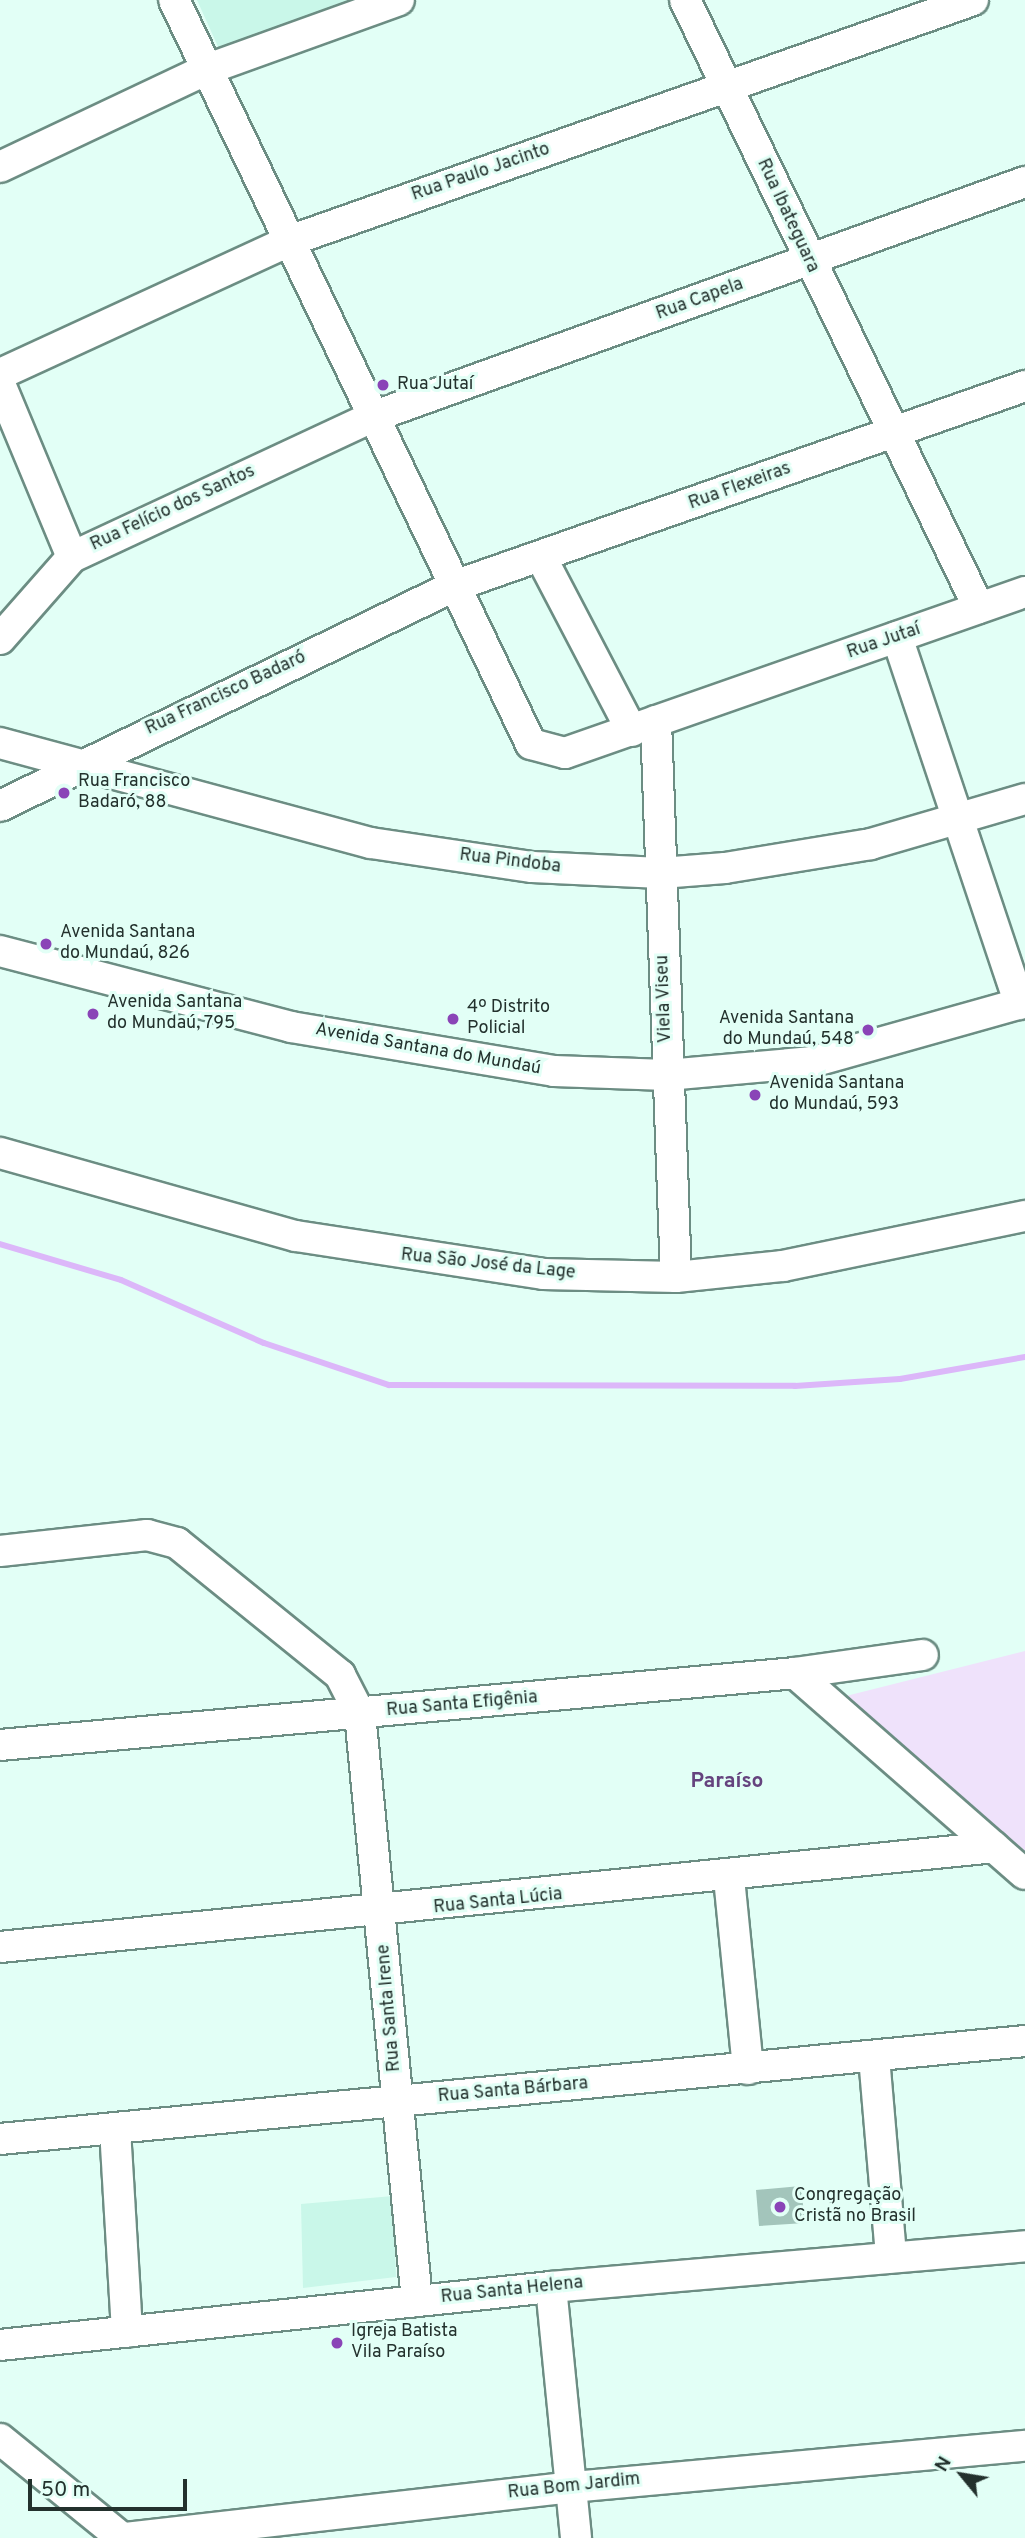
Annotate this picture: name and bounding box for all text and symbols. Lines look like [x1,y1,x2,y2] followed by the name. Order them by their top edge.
[409,139,553,207] street label: Rua Paulo Jacinto
[751,156,823,276] street label: Rua Ibateguara
[653,274,747,326] street label: Rua Capela
[397,374,473,396] place label: Rua Jutaí
[375,377,391,393] marker: Rua Jutaí
[686,459,794,515] street label: Rua Flexeiras
[87,461,259,557] street label: Rua Felício dos Santos
[844,619,924,665] street label: Rua Jutaí
[142,647,310,741] street label: Rua Francisco Badaró
[78,772,190,814] place label: Rua Francisco Badaró, 88
[56,785,72,801] marker: Rua Francisco Badaró, 88
[458,845,562,879] street label: Rua Pindoba
[60,923,195,965] place label: Avenida Santana do Mundaú, 826
[38,936,54,952] marker: Avenida Santana do Mundaú, 826
[653,954,677,1044] street label: Viela Viseu
[107,993,242,1036] place label: Avenida Santana do Mundaú, 795
[467,998,550,1040] place label: 4º Distrito Policial
[85,1006,101,1022] marker: Avenida Santana do Mundaú, 795
[719,1009,854,1052] place label: Avenida Santana do Mundaú, 548
[445,1011,461,1027] marker: 4º Distrito Policial
[314,1020,542,1080] street label: Avenida Santana do Mundaú
[860,1022,876,1038] marker: Avenida Santana do Mundaú, 548
[769,1074,904,1116] place label: Avenida Santana do Mundaú, 593
[747,1087,763,1103] marker: Avenida Santana do Mundaú, 593
[400,1245,576,1285] street label: Rua São José da Lage
[386,1688,538,1722] street label: Rua Santa Efigênia
[691,1769,763,1795] district label: Paraíso
[432,1884,564,1920] street label: Rua Santa Lúcia
[374,1943,406,2073] street label: Rua Santa Irene
[437,2074,589,2108] street label: Rua Santa Bárbara
[794,2186,916,2228] place label: Congregação Cristã no Brasil
[772,2199,788,2215] marker: Congregação Cristã no Brasil
[440,2273,584,2309] street label: Rua Santa Helena
[351,2322,457,2364] place label: Igreja Batista Vila Paraíso
[329,2335,345,2351] marker: Igreja Batista Vila Paraíso
[927,2440,997,2510] north arrow
[930,2453,958,2476] text: N
[32,2464,191,2508] scale bar
[507,2469,641,2505] street label: Rua Bom Jardim
[41,2477,90,2504] text: 50 m

